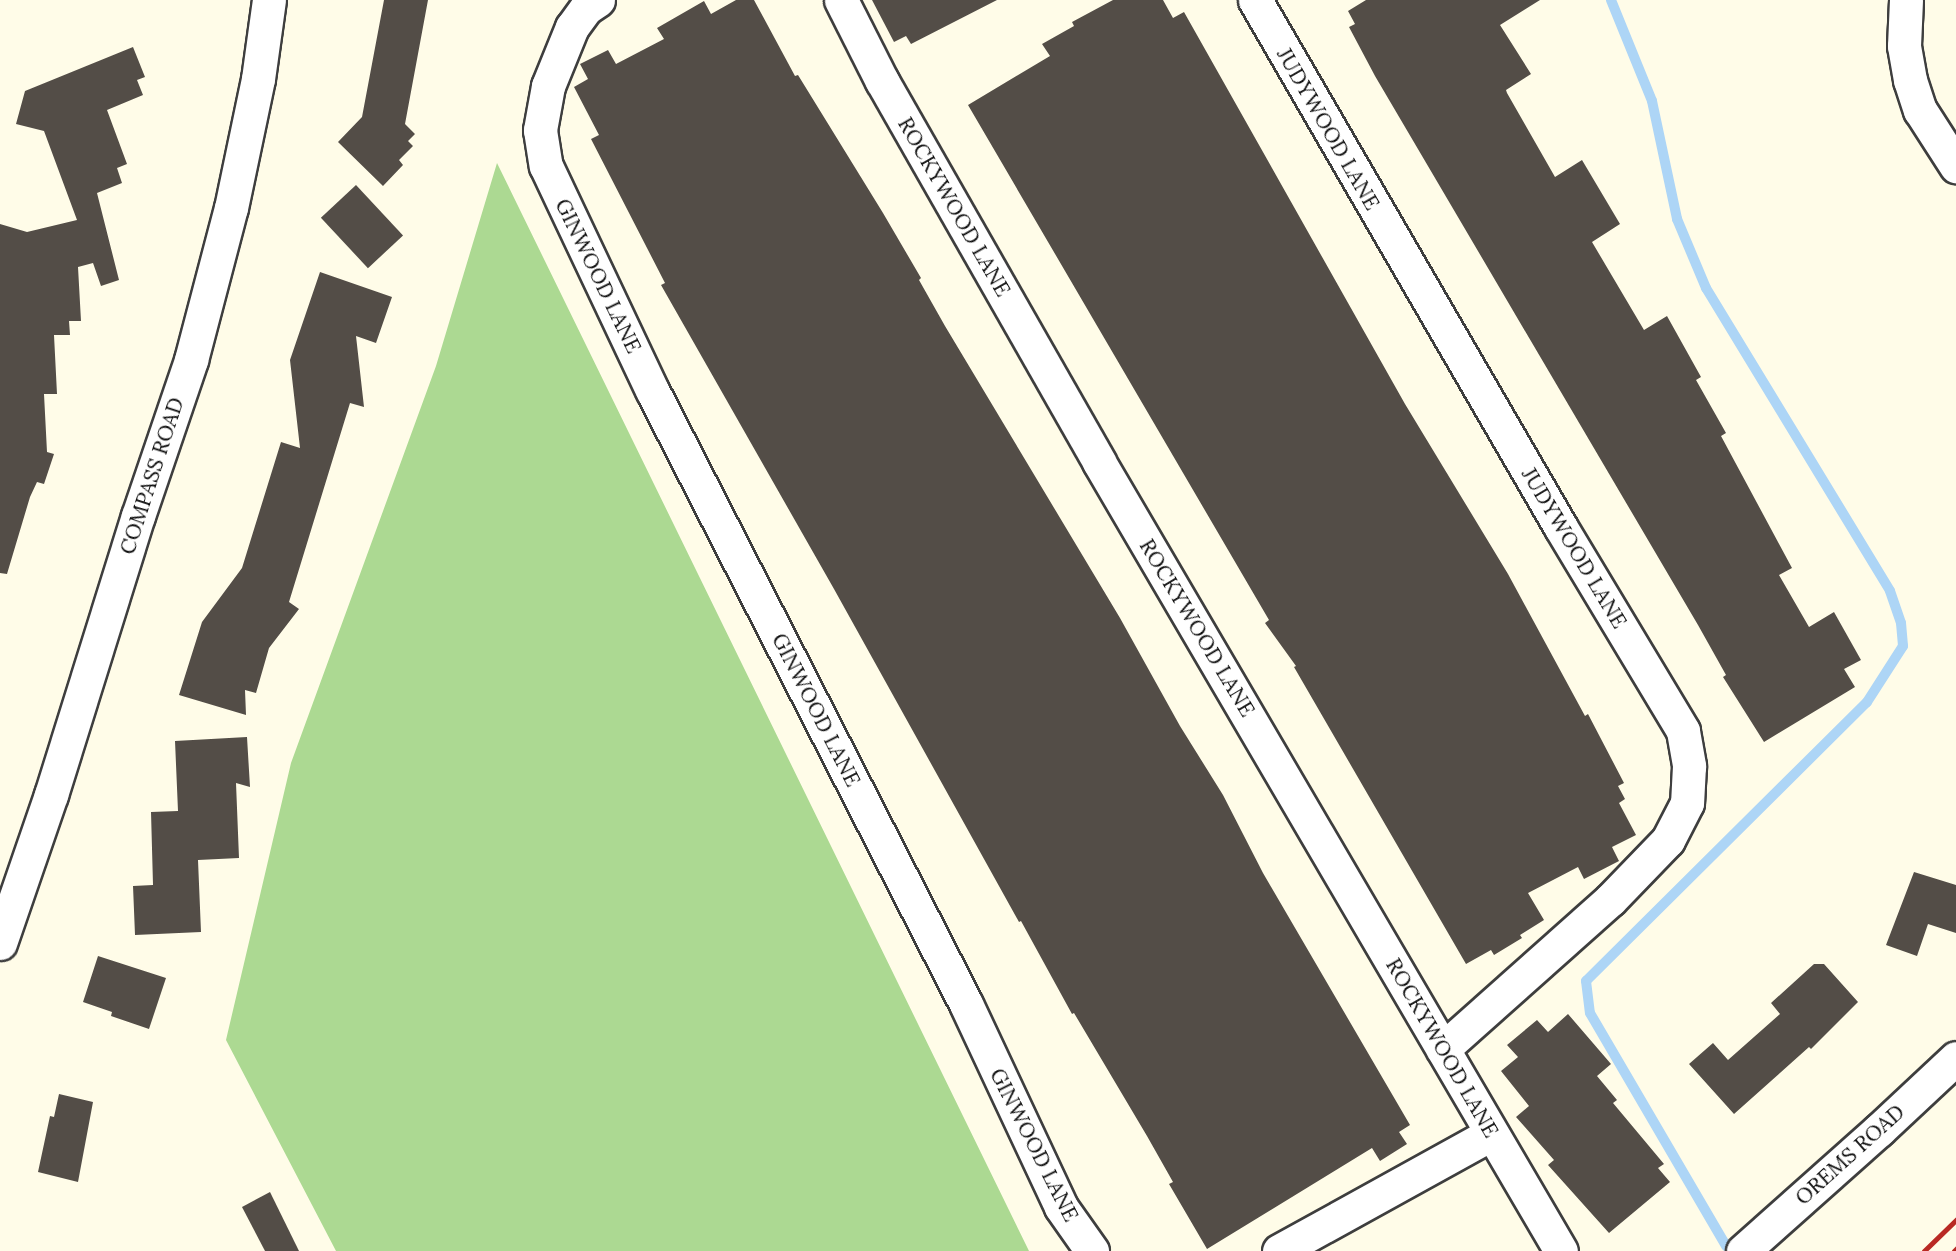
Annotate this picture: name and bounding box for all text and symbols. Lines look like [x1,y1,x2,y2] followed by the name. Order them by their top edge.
[1271,44,1385,214] street label: JUDYWOOD LANE
[892,113,1016,301] street label: ROCKYWOOD LANE
[550,195,646,357] street label: GINWOOD LANE
[115,394,189,558] street label: COMPASS ROAD
[1516,463,1632,633] street label: JUDYWOOD LANE
[1134,535,1260,721] street label: ROCKYWOOD LANE
[766,629,866,791] street label: GINWOOD LANE
[1380,954,1504,1142] street label: ROCKYWOOD LANE
[984,1064,1084,1226] street label: GINWOOD LANE
[1790,1100,1910,1210] street label: OREMS ROAD

